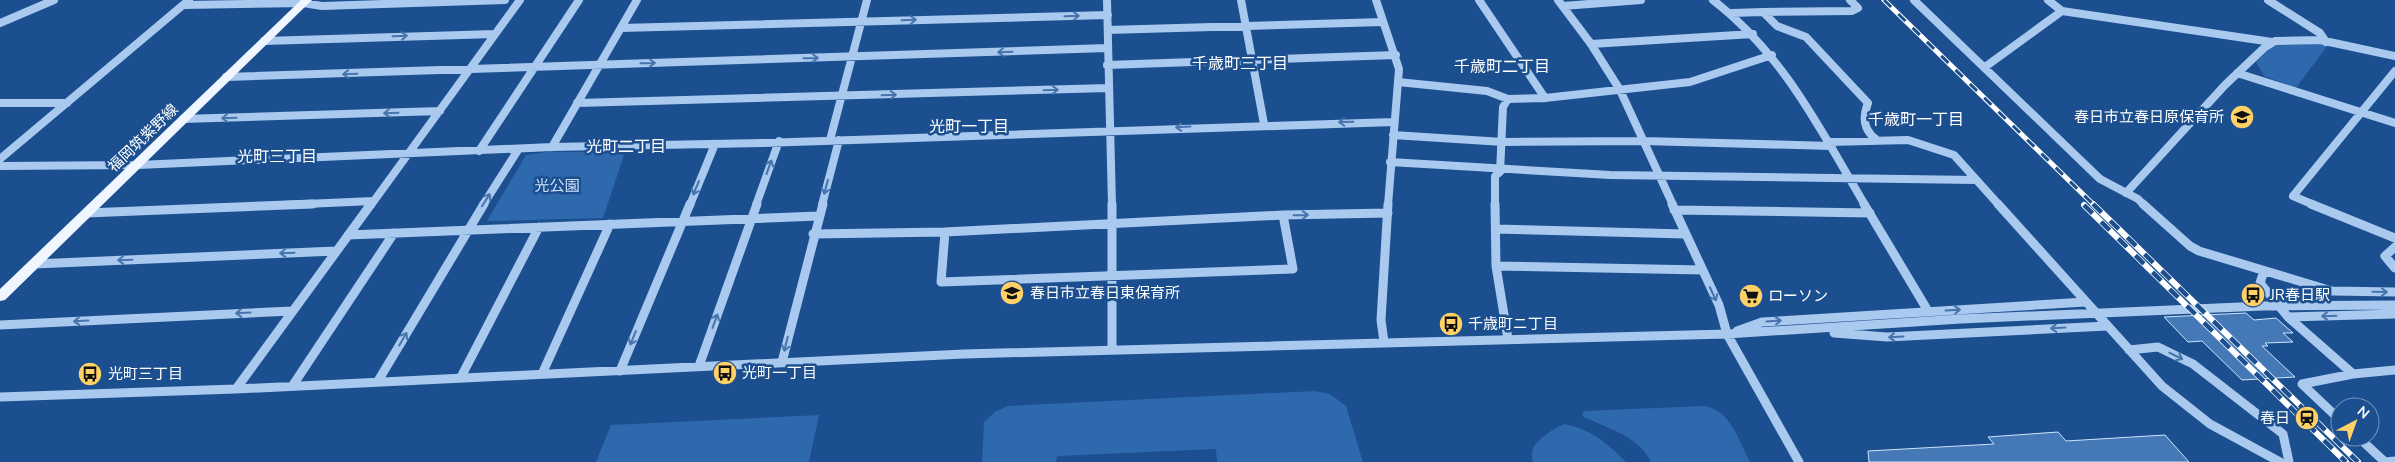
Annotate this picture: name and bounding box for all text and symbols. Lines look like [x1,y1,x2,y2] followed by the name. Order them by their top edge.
[1064,11,1080,21] one-way arrow
[901,16,917,25] one-way arrow
[392,32,408,41] one-way arrow
[998,47,1014,57] one-way arrow
[1192,53,1288,75] district label: 千歳町三丁目
[803,54,819,63] one-way arrow
[1454,56,1550,78] district label: 千歳町二丁目
[640,58,656,67] one-way arrow
[342,69,358,79] one-way arrow
[1043,85,1059,94] one-way arrow
[880,90,896,100] one-way arrow
[104,100,182,176] street label: 福岡筑紫野線
[2229,104,2255,130] school or university icon: 春日市立春日原保育所
[2074,107,2224,127] place label: 春日市立春日原保育所
[384,108,400,117] one-way arrow
[1868,109,1964,131] district label: 千歳町一丁目
[221,113,237,122] one-way arrow
[929,116,1009,138] district label: 光町一丁目
[1338,117,1354,127] one-way arrow
[1176,123,1192,132] one-way arrow
[586,136,666,158] district label: 光町二丁目
[237,146,317,168] district label: 光町三丁目
[765,160,775,176] one-way arrow
[534,176,580,196] park label: 光公園
[820,178,830,194] one-way arrow
[690,180,700,195] one-way arrow
[481,193,491,207] one-way arrow
[1293,210,1309,220] one-way arrow
[279,248,295,257] one-way arrow
[117,255,133,264] one-way arrow
[999,280,1025,306] school or university icon: 春日市立春日東保育所
[2240,282,2266,308] bus stop icon: JR春日駅
[1030,283,1180,303] place label: 春日市立春日東保育所
[1738,283,1764,309] supermarket icon: ローソン
[2269,285,2330,305] place label: JR春日駅
[1709,286,1719,301] one-way arrow
[1768,286,1828,306] place label: ローソン
[2371,287,2387,297] one-way arrow
[1945,305,1961,314] one-way arrow
[236,309,252,318] one-way arrow
[1438,311,1464,337] bus stop icon: 千歳町ニ丁目
[2321,311,2337,320] one-way arrow
[711,313,720,329] one-way arrow
[1468,314,1558,334] place label: 千歳町ニ丁目
[73,317,89,326] one-way arrow
[1766,317,1782,326] one-way arrow
[2050,324,2066,333] one-way arrow
[628,331,637,346] one-way arrow
[1888,332,1904,341] one-way arrow
[398,333,408,347] one-way arrow
[781,336,790,352] one-way arrow
[2168,351,2183,361] one-way arrow
[712,360,738,386] bus stop icon: 光町一丁目
[77,361,103,387] bus stop icon: 光町三丁目
[742,363,817,383] place label: 光町一丁目
[108,364,183,384] place label: 光町三丁目
[2330,397,2380,447] north arrow
[2353,402,2373,423] text: N
[2294,405,2320,431] station icon: 春日
[2260,408,2290,428] place label: 春日

